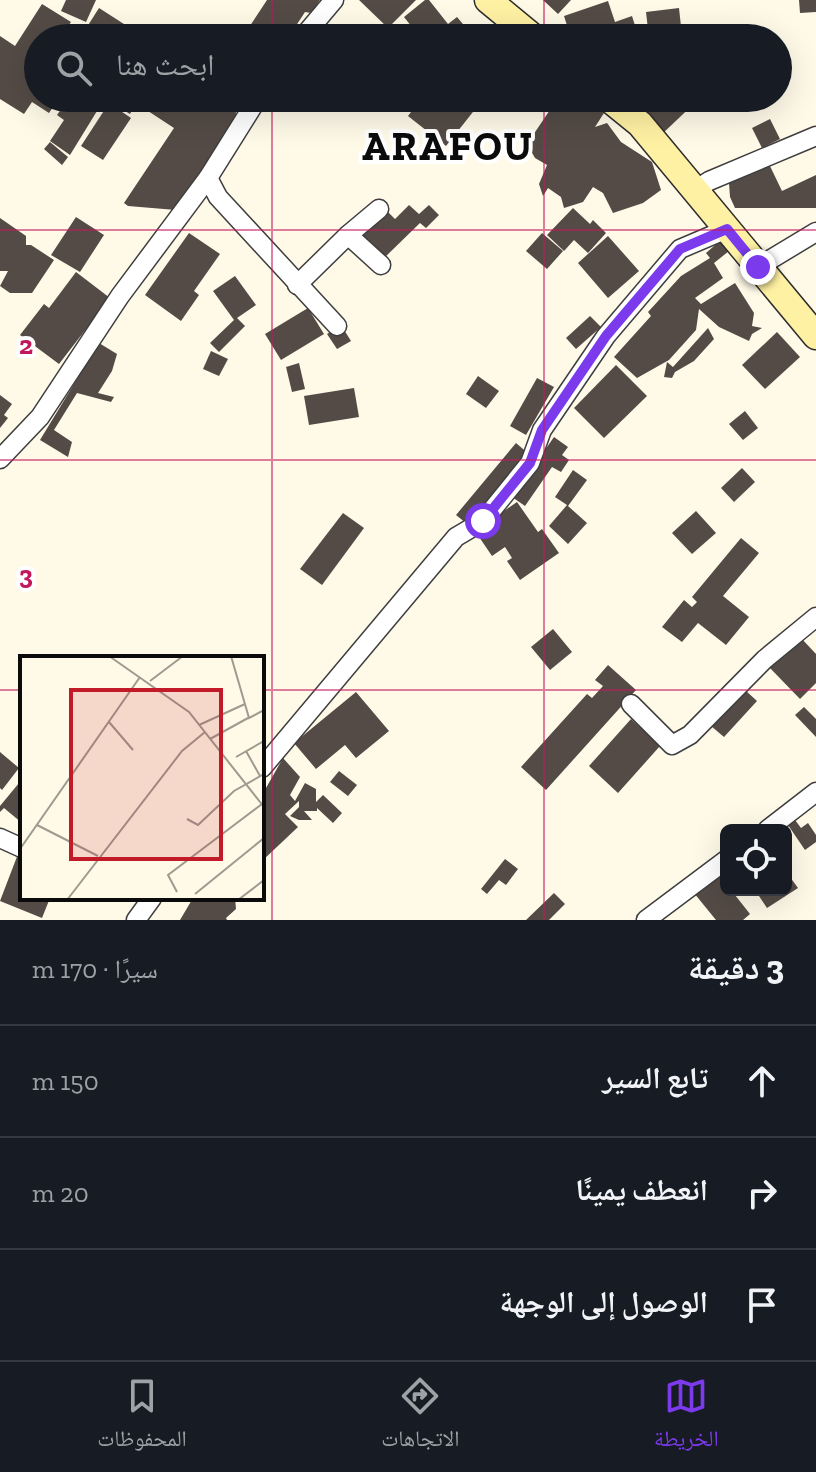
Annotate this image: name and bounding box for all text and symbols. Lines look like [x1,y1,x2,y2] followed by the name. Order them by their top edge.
[24,24,792,112] search box
[52,46,96,90] icon: search
[116,47,214,83] text: ابحث هنا
[362,122,534,170] district label: ARAFOU
[740,249,776,285] route end
[19,329,33,361] text: 2
[465,503,501,539] route start
[19,559,33,591] text: 3
[20,656,264,900] inset map
[720,824,792,896] map controls
[720,824,792,896] button: locate
[688,947,784,988] text: 3 دقيقة
[32,953,158,985] text: سيرًا · 170 m
[740,1059,784,1103] icon: ahead
[602,1060,708,1096] text: تابع السير
[32,1065,99,1097] text: 150 m
[740,1171,784,1215] icon: right
[575,1172,708,1208] text: انعطف يمينًا
[32,1177,89,1209] text: 20 m
[740,1283,784,1327] icon: arrive
[500,1284,708,1320] text: الوصول إلى الوجهة
[97,1374,187,1460] tab: المحفوظات
[381,1374,459,1460] tab: الاتجاهات
[654,1374,719,1460] tab: الخريطة

